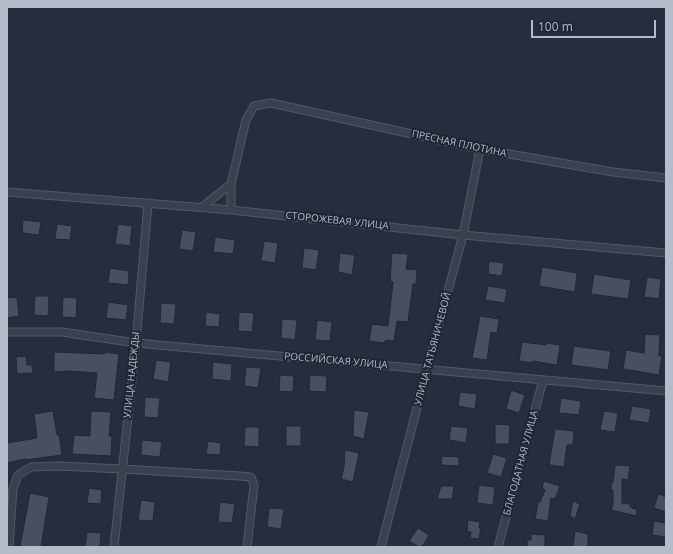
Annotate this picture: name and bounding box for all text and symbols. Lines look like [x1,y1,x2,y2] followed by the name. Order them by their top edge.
[533,12,658,38] scale bar
[538,18,573,35] text: 100 m
[410,128,508,160] street label: ПРЕСНАЯ ПЛОТИНА
[285,210,389,232] street label: СТОРОЖЕВАЯ УЛИЦА
[412,291,454,407] street label: УЛИЦА ТАТЬЯНИЧЕВОЙ
[121,331,143,419] street label: УЛИЦА НАДЕЖДЫ
[284,351,388,371] street label: РОССИЙСКАЯ УЛИЦА
[501,409,541,517] street label: БЛАГОДАТНАЯ УЛИЦА

